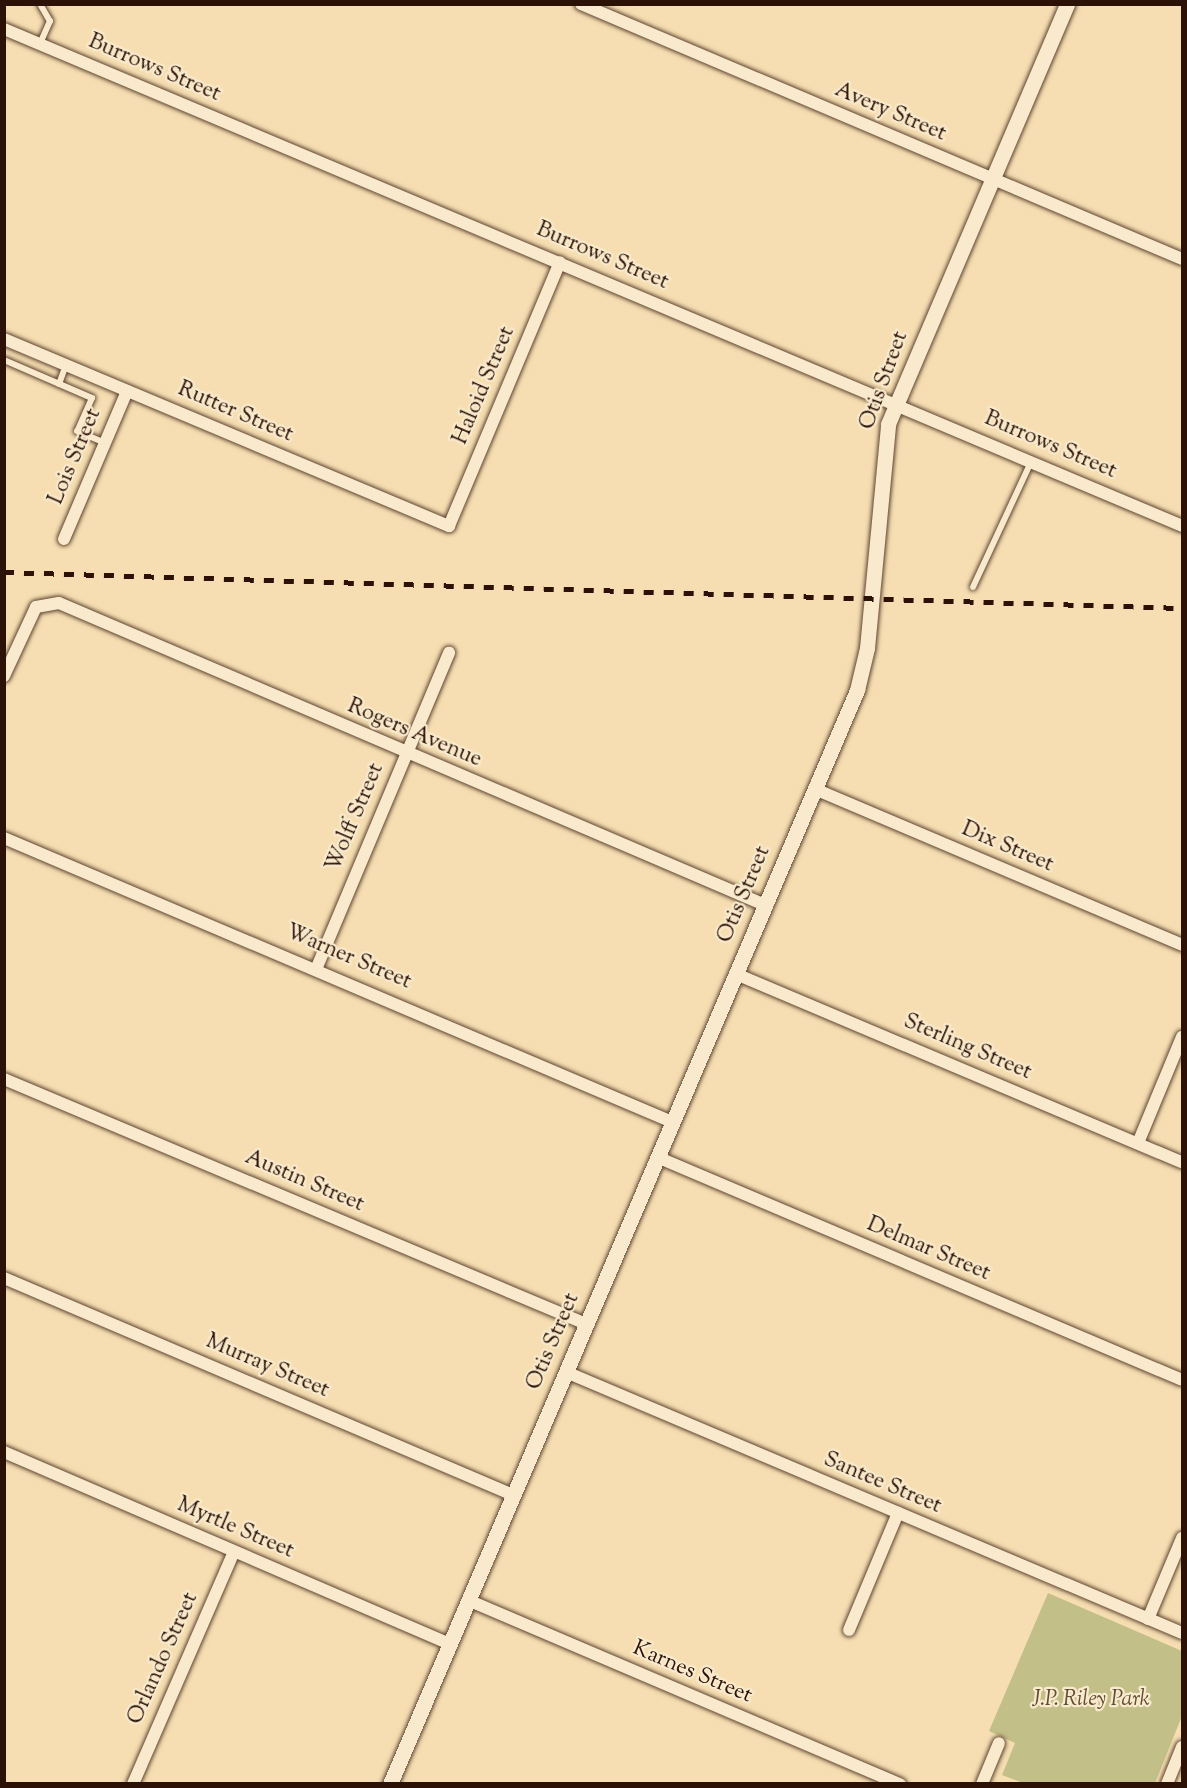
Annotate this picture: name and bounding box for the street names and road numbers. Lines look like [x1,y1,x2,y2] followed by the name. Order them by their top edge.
[84,29,224,109] street label: Burrows Street
[830,78,950,148] street label: Avery Street
[532,217,672,297] street label: Burrows Street
[448,323,522,449] street label: Haloid Street
[855,328,915,434] street label: Otis Street
[173,377,297,449] street label: Rutter Street
[44,405,108,509] street label: Lois Street
[980,406,1120,486] street label: Burrows Street
[343,694,485,774] street label: Rogers Avenue
[321,760,391,876] street label: Wolff Street
[957,817,1057,879] street label: Dix Street
[713,843,777,947] street label: Otis Street
[281,920,415,996] street label: Warner Street
[899,1009,1035,1087] street label: Sterling Street
[241,1145,367,1219] street label: Austin Street
[862,1212,994,1288] street label: Delmar Street
[522,1290,586,1394] street label: Otis Street
[201,1329,333,1405] street label: Murray Street
[819,1447,945,1521] street label: Santee Street
[173,1493,297,1565] street label: Myrtle Street
[123,1589,205,1729] street label: Orlando Street
[628,1636,756,1710] street label: Karnes Street

